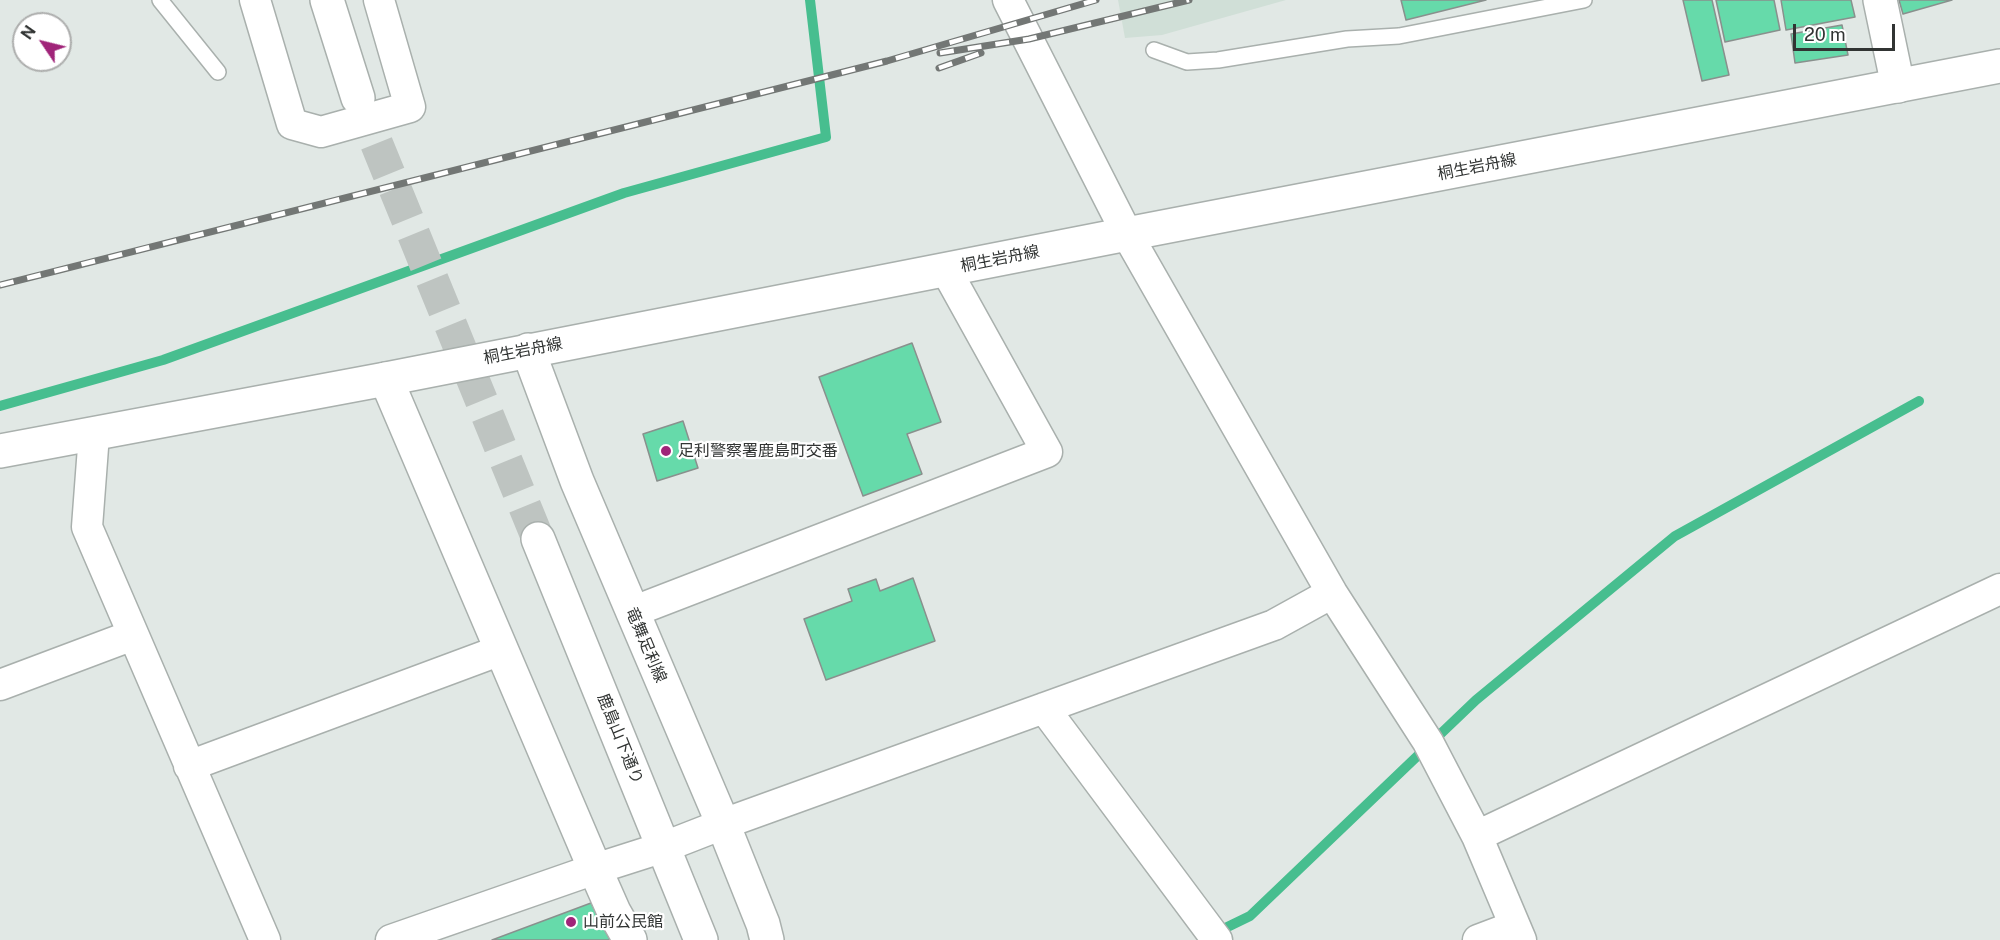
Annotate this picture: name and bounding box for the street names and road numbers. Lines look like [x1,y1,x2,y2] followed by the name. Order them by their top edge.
[1436,150,1518,184] street label: 桐生岩舟線
[959,242,1041,276] street label: 桐生岩舟線
[482,334,564,368] street label: 桐生岩舟線
[622,604,670,686] street label: 竜舞足利線
[593,691,647,787] street label: 鹿島山下通り

